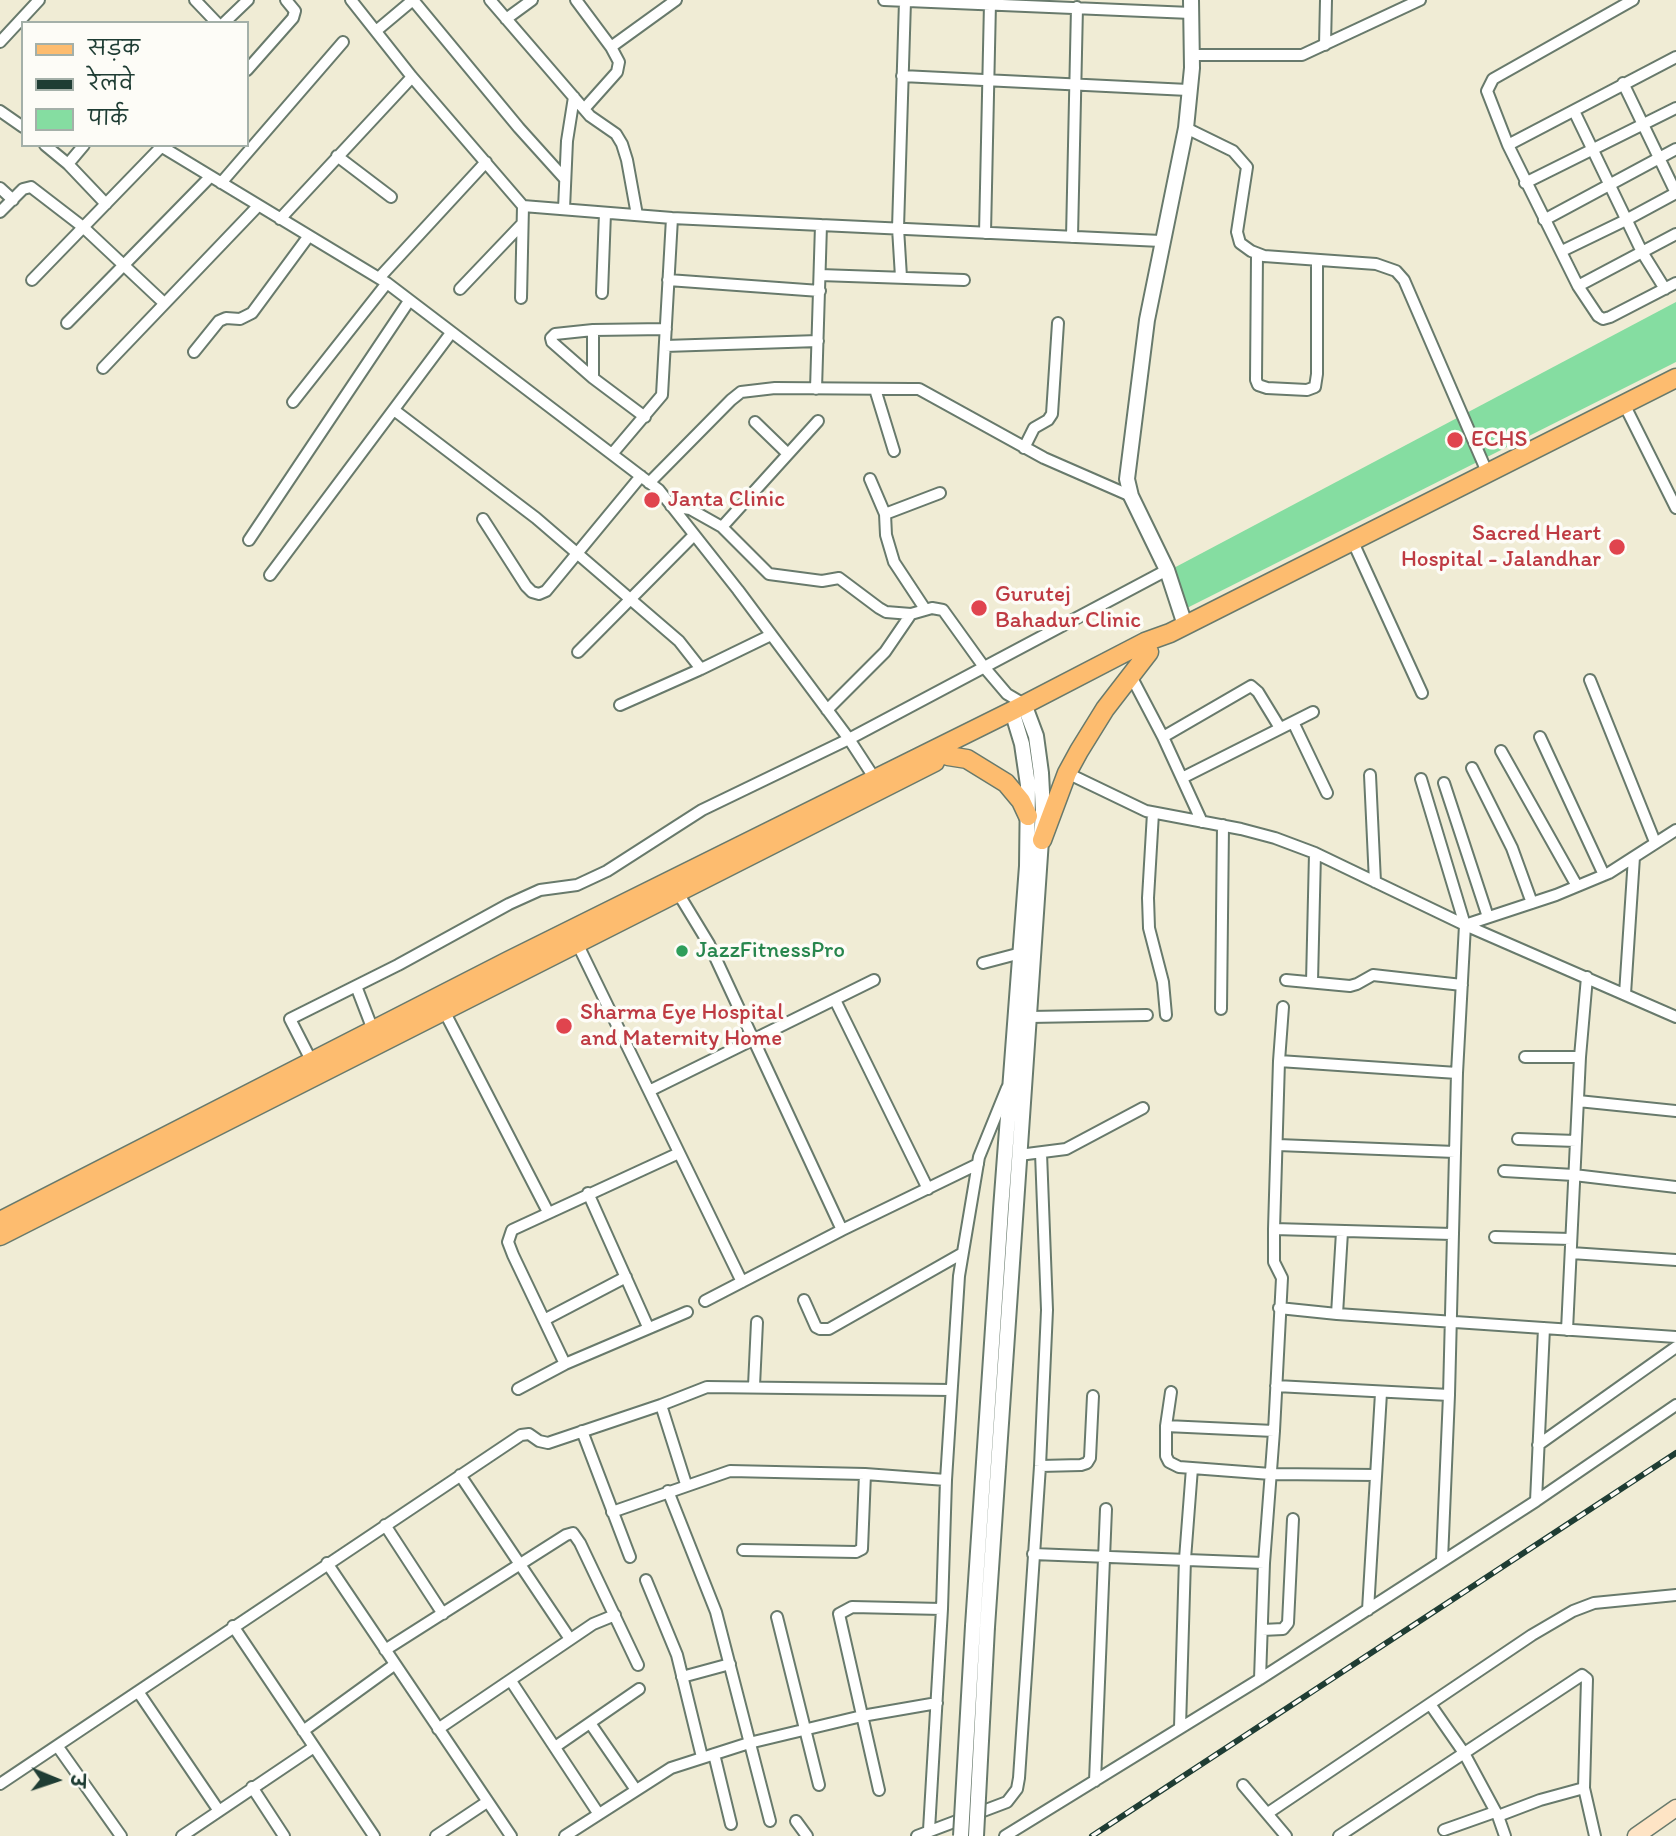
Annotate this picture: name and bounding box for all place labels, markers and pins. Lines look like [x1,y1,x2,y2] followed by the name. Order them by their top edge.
[1471,426,1527,454] place label: ECHS
[1445,430,1465,450] marker: ECHS
[668,486,785,514] place label: Janta Clinic
[642,490,662,510] marker: Janta Clinic
[1401,520,1601,574] place label: Sacred Heart Hospital - Jalandhar
[1607,537,1627,557] marker: Sacred Heart Hospital - Jalandhar
[995,581,1141,635] place label: Gurutej Bahadur Clinic
[969,598,989,618] marker: Gurutej Bahadur Clinic
[696,937,845,965] place label: JazzFitnessPro
[674,943,690,959] marker: JazzFitnessPro
[580,999,784,1053] place label: Sharma Eye Hospital and Maternity Home
[554,1016,574,1036] marker: Sharma Eye Hospital and Maternity Home

